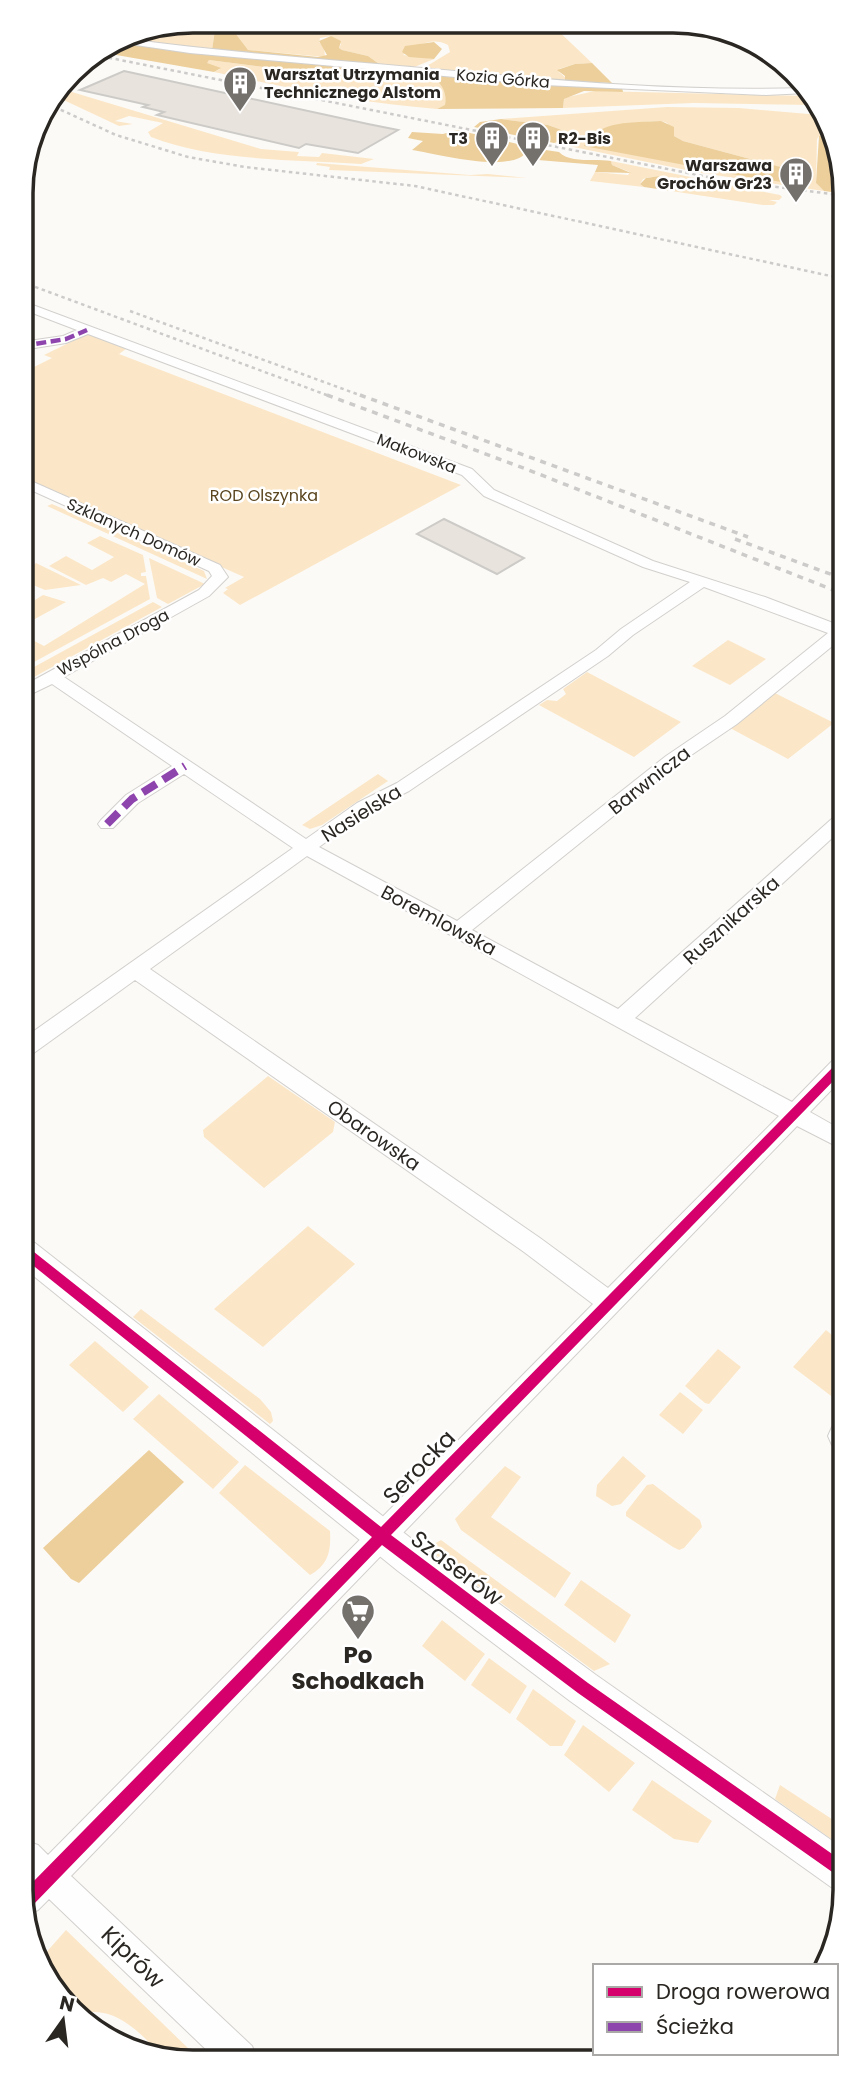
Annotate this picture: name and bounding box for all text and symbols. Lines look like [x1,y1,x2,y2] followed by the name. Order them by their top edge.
[264,63,441,104] place label: Warsztat Utrzymania Technicznego Alstom
[455,63,551,94] street label: Kozia Górka
[221,64,259,113] building icon: Warsztat Utrzymania Technicznego Alstom
[473,119,511,168] building icon: T3
[514,119,552,168] building icon: R2-Bis
[449,127,468,150] place label: T3
[558,127,611,150] place label: R2-Bis
[657,154,772,195] place label: Warszawa Grochów Gr23
[777,155,815,204] building icon: Warszawa Grochów Gr23
[374,428,460,479] street label: Makowska
[210,484,318,507] park label: ROD Olszynka
[63,493,204,572] street label: Szklanych Domów
[53,603,173,682] street label: Wspólna Droga
[603,740,696,821] street label: Barwnicza
[316,778,406,849] street label: Nasielska
[677,870,785,971] street label: Rusznikarska
[376,879,501,962] street label: Boremlowska
[322,1093,426,1177] street label: Obarowska
[375,1423,463,1511] street label: Serocka
[404,1523,510,1613] street label: Szaserów
[339,1592,377,1641] supermarket icon: Po Schodkach
[291,1639,425,1697] place label: Po Schodkach
[94,1919,172,1995] street label: Kiprów
[593,1964,838,2055] legend
[656,1977,830,2006] text: Droga rowerowa
[28,1985,98,2055] north arrow
[57,1989,77,2019] text: N
[656,2012,734,2041] text: Ścieżka

